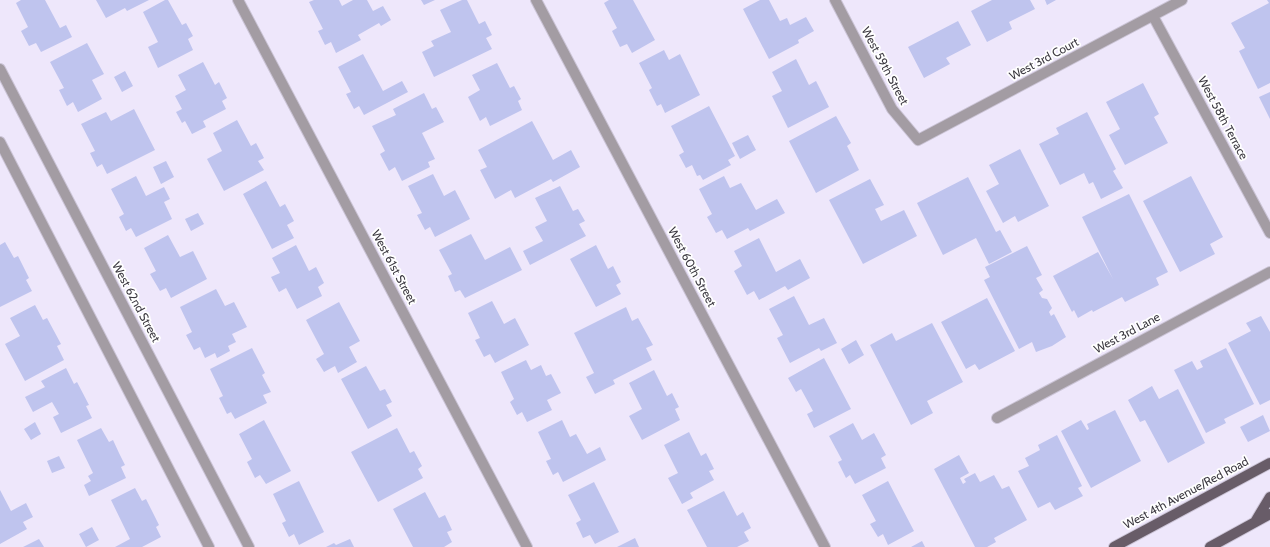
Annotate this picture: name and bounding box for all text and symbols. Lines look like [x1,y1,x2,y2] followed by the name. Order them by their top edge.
[859,24,912,107] street label: West 59th Street
[1007,34,1081,83] street label: West 3rd Court
[1195,74,1252,162] street label: West 58th Terrace
[665,224,720,309] street label: West 60th Street
[369,227,420,306] street label: West 61st Street
[109,259,164,344] street label: West 62nd Street
[1091,309,1162,356] street label: West 3rd Lane
[1121,453,1251,532] street label: West 4th Avenue/Red Road

